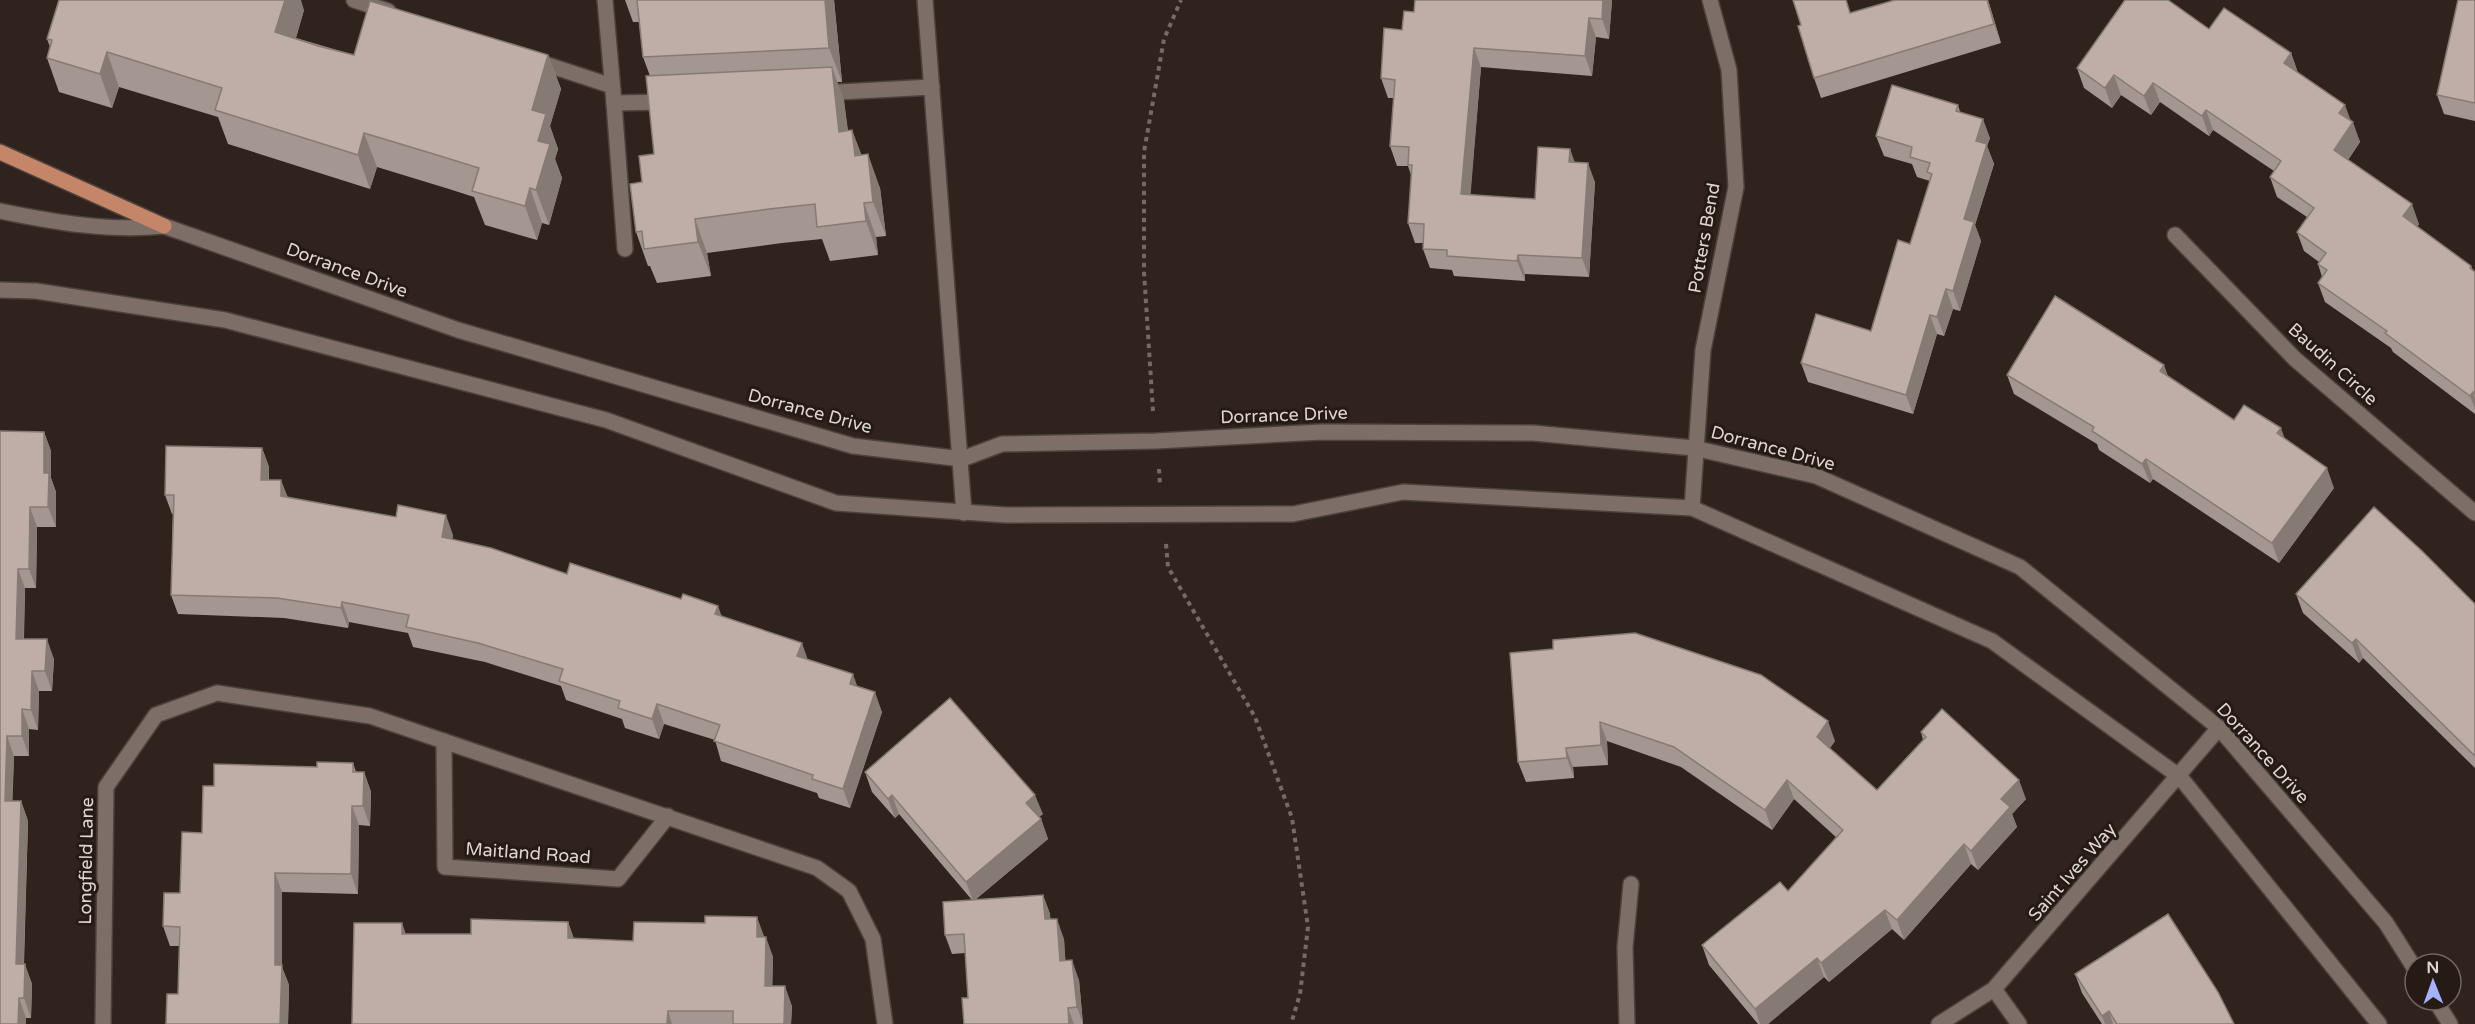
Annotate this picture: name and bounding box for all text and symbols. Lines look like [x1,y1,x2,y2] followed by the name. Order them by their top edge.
[1683,181,1725,295] street label: Potters Bend
[283,238,411,302] street label: Dorrance Drive
[2284,318,2382,410] street label: Baudin Circle
[745,384,875,438] street label: Dorrance Drive
[1220,402,1348,428] street label: Dorrance Drive
[1708,421,1838,475] street label: Dorrance Drive
[2212,698,2314,808] street label: Dorrance Drive
[74,797,98,925] street label: Longfield Lane
[2023,818,2121,926] street label: Saint Ives Way
[465,838,591,868] street label: Maitland Road
[2403,952,2463,1012] north arrow
[2426,958,2439,978] text: N

